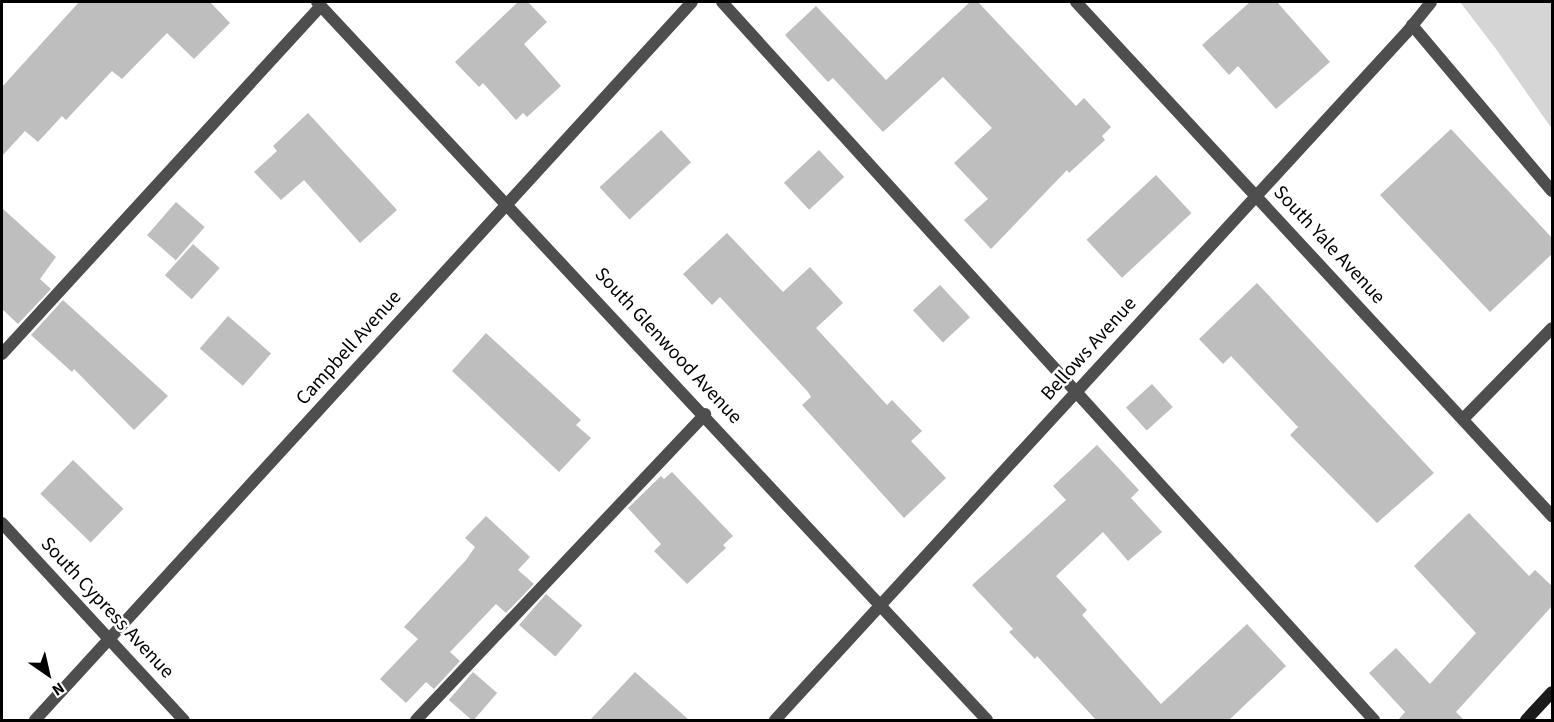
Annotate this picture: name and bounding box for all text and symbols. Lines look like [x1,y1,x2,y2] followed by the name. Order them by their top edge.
[1268,181,1390,309] street label: South Yale Avenue
[589,263,747,429] street label: South Glenwood Avenue
[291,286,407,410] street label: Campbell Avenue
[1036,292,1142,406] street label: Bellows Avenue
[35,532,179,684] street label: South Cypress Avenue
[18,644,78,704] north arrow
[48,677,69,701] text: N

